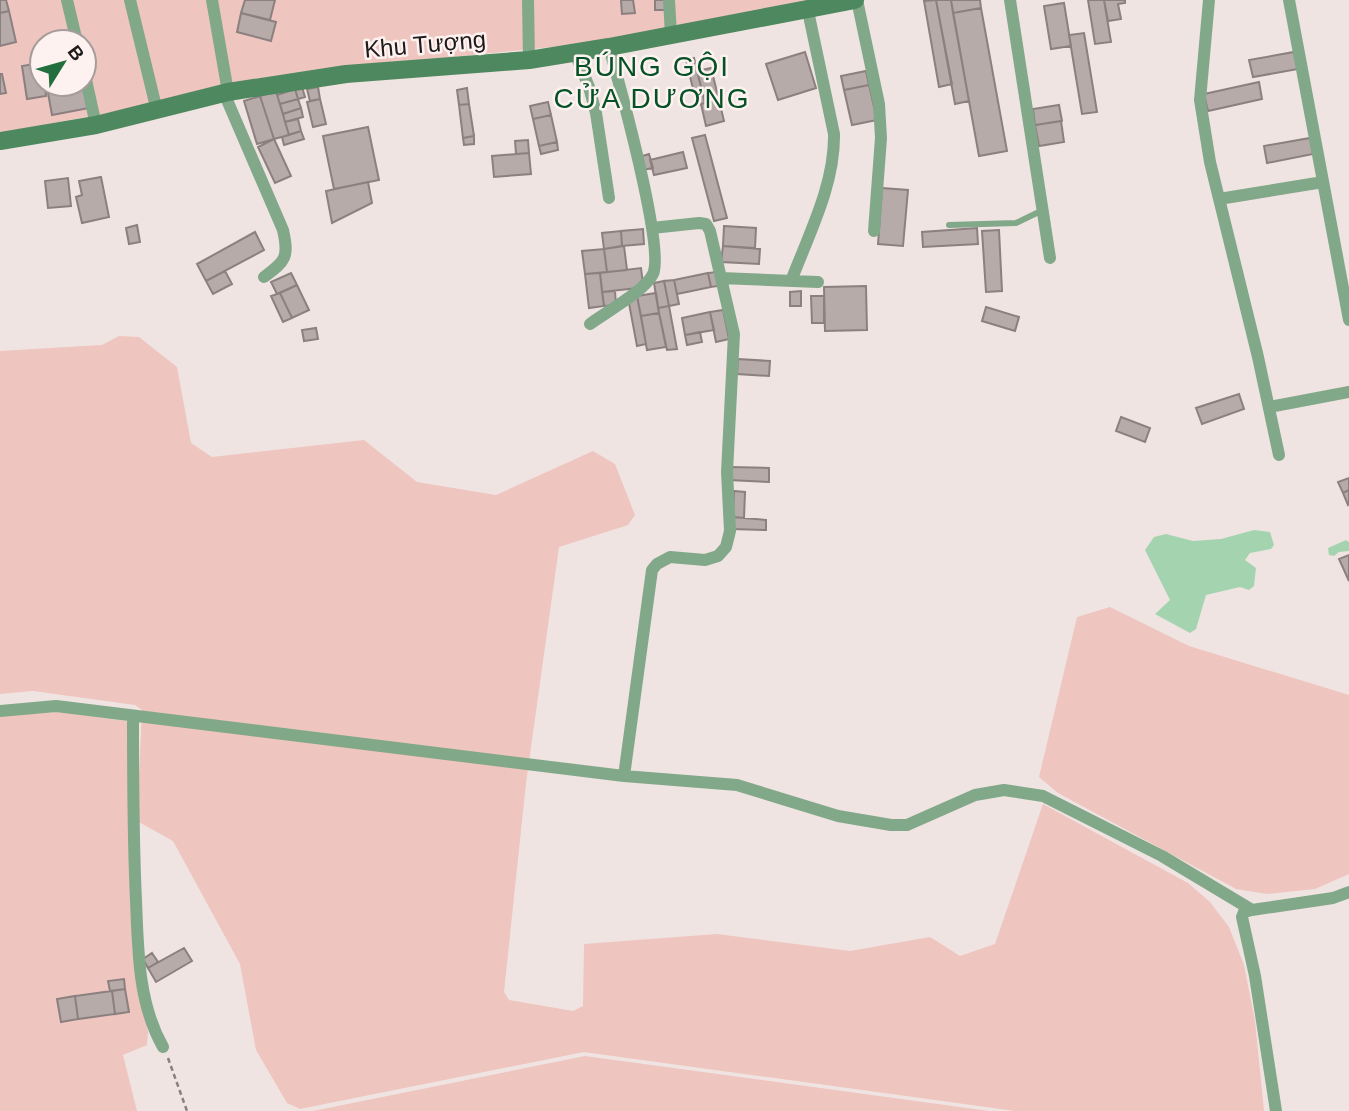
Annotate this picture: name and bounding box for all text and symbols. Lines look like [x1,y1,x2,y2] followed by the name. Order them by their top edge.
[363,25,487,63] street label: Khu Tượng
[28,28,98,98] north arrow
[64,41,89,65] text: B
[553,51,751,114] district label: BÚNG GỘI CỬA DƯƠNG

